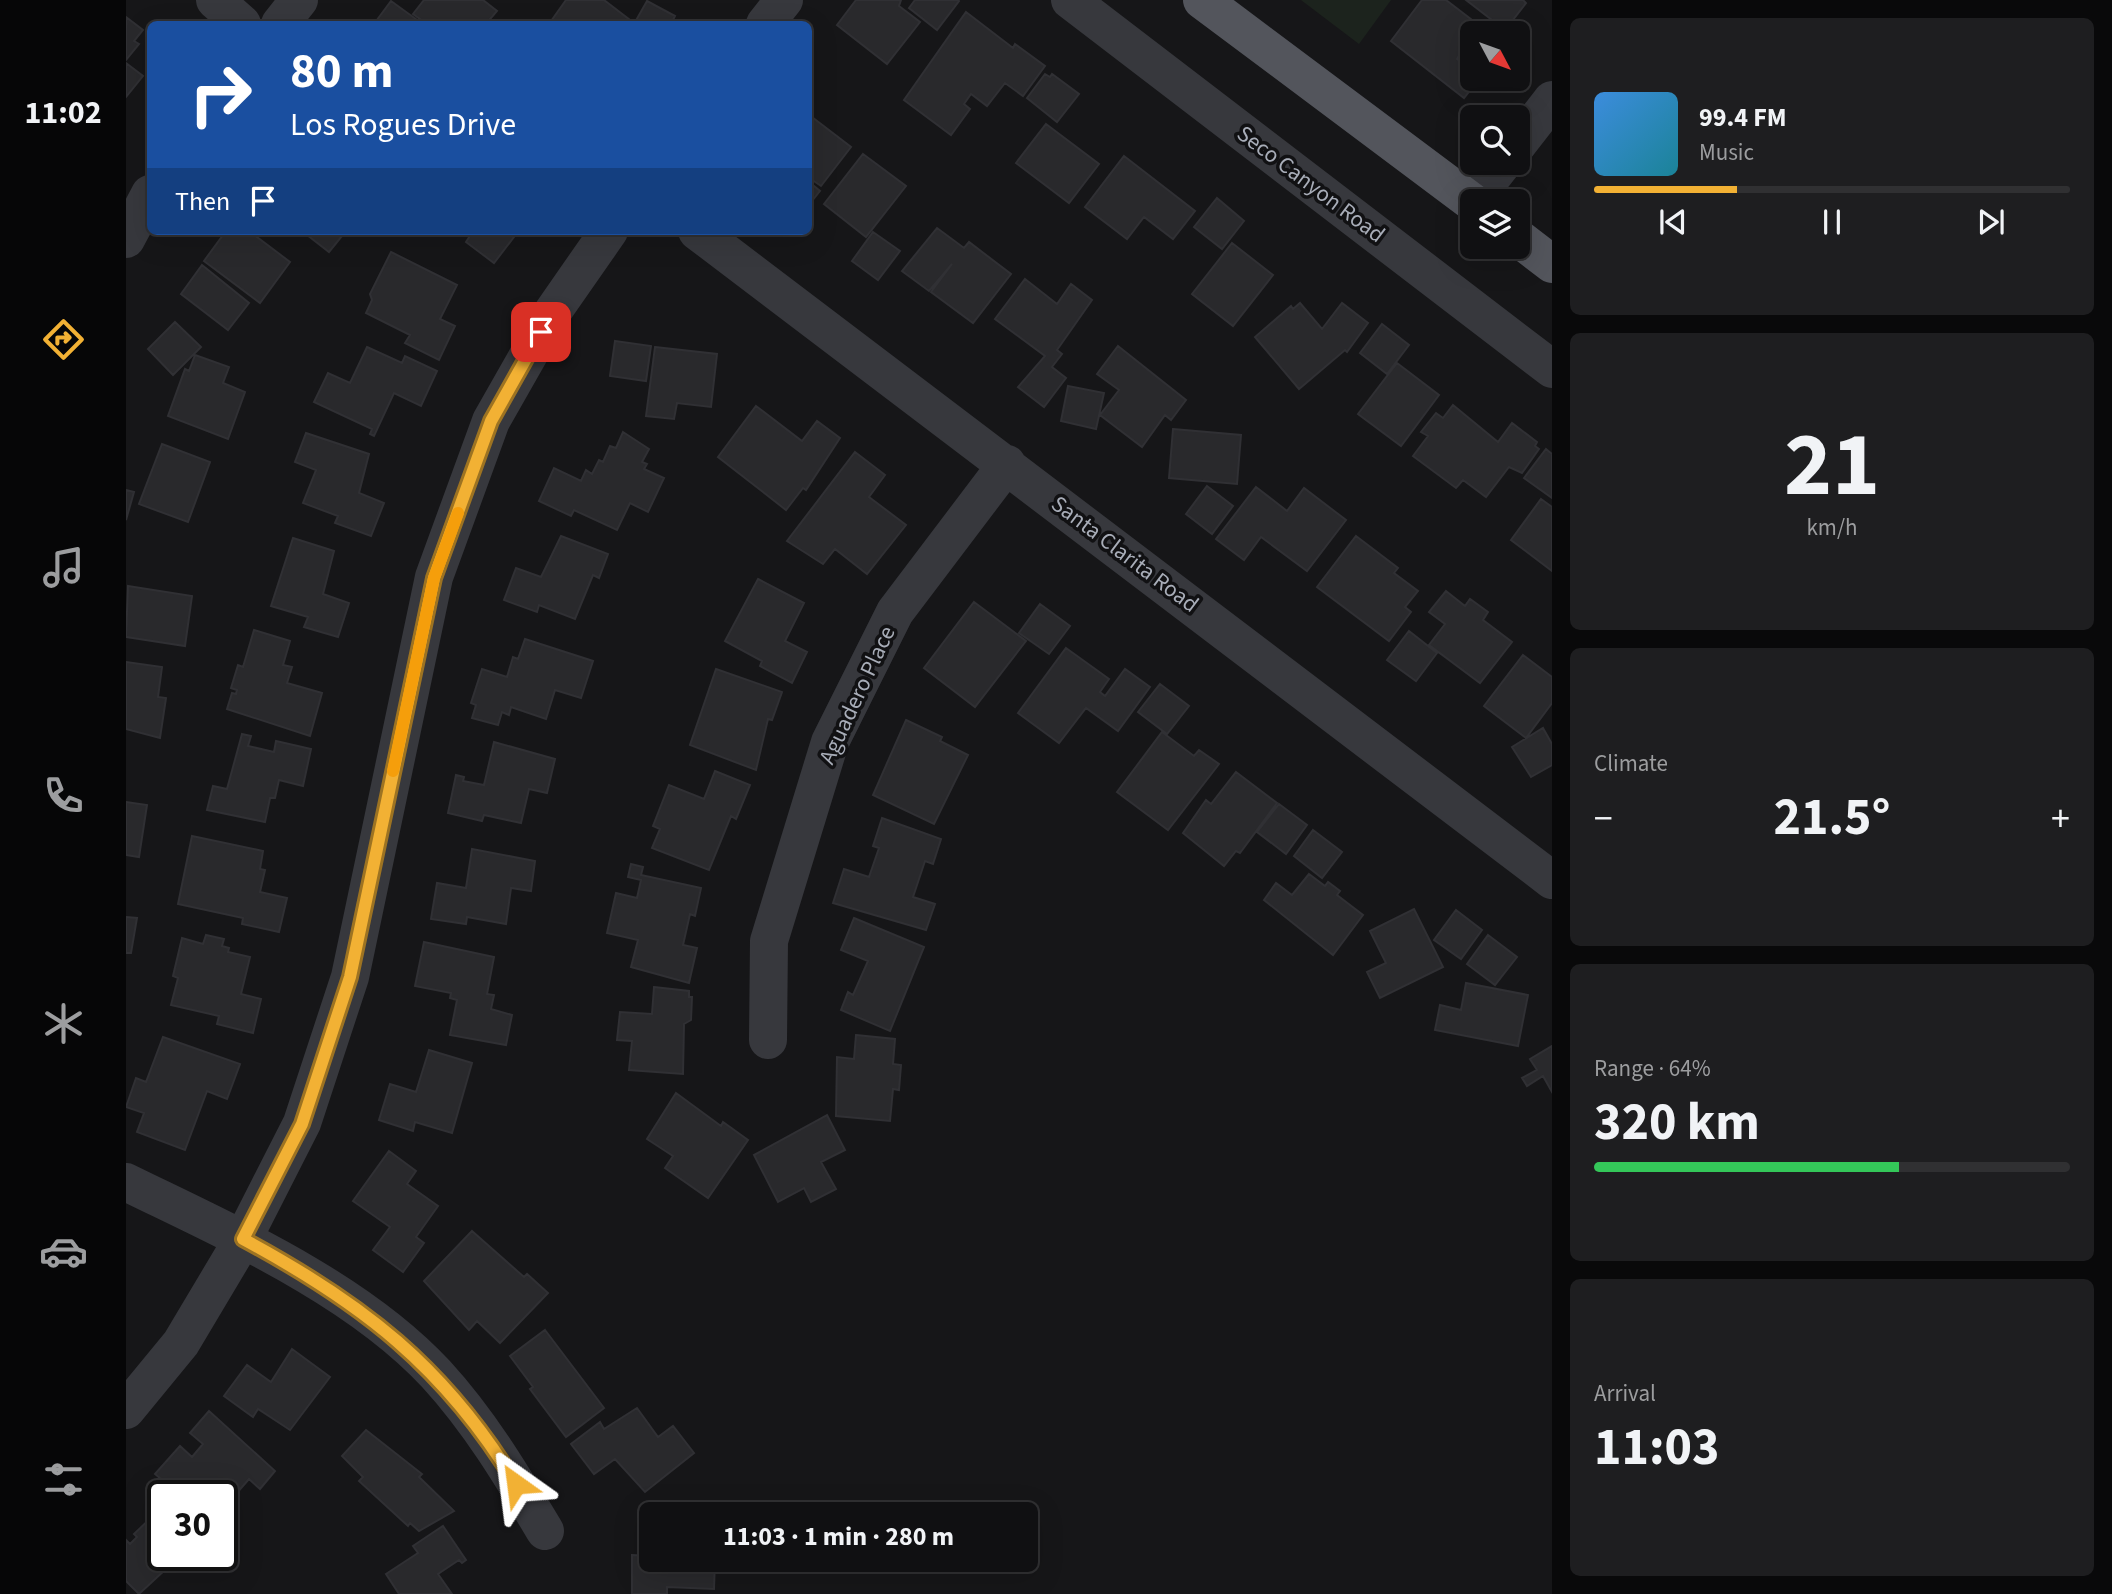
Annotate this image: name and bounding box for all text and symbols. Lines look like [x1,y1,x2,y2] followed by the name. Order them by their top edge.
[1460,21,1530,91] north arrow
[1460,21,1530,259] map controls
[290,37,394,107] text: 80 m
[175,49,266,140] icon: right
[24,90,102,136] text: 11:02
[1699,99,1787,136] text: 99.4 FM
[290,102,516,148] text: Los Rogues Drive
[1460,105,1530,175] button: search
[1230,117,1392,251] street label: Seco Canyon Road
[1699,136,1754,169] text: Music
[244,182,282,220] icon: arrive
[175,183,230,220] text: Then
[1460,189,1530,259] button: layers
[1654,203,1692,241] icon: previous
[1813,203,1851,241] icon: pause
[1972,203,2010,241] icon: next
[511,302,571,362] pin
[522,313,560,351] icon: arrive
[39,315,88,364] icon: directions
[1784,401,1880,530] text: 21
[1044,488,1206,620] street label: Santa Clarita Road
[1806,511,1858,544] text: km/h
[39,543,88,592] icon: music
[811,620,903,770] street label: Aguadero Place
[1594,747,1668,780] text: Climate
[39,771,88,820] icon: phone
[1774,781,1890,855] text: 21.5°
[1594,792,1613,846] text: −
[2051,792,2070,846] text: +
[39,999,88,1048] icon: climate
[1594,1052,1711,1085] text: Range · 64%
[1594,1086,1760,1160] text: 320 km
[39,1227,88,1276] icon: car
[1594,1377,1656,1410] text: Arrival
[1594,1411,1719,1485] text: 11:03
[479,1447,553,1521] position arrow
[39,1455,88,1504] icon: filters
[147,1480,238,1571] speed limit sign: 30
[723,1518,954,1555] text: 11:03 · 1 min · 280 m

